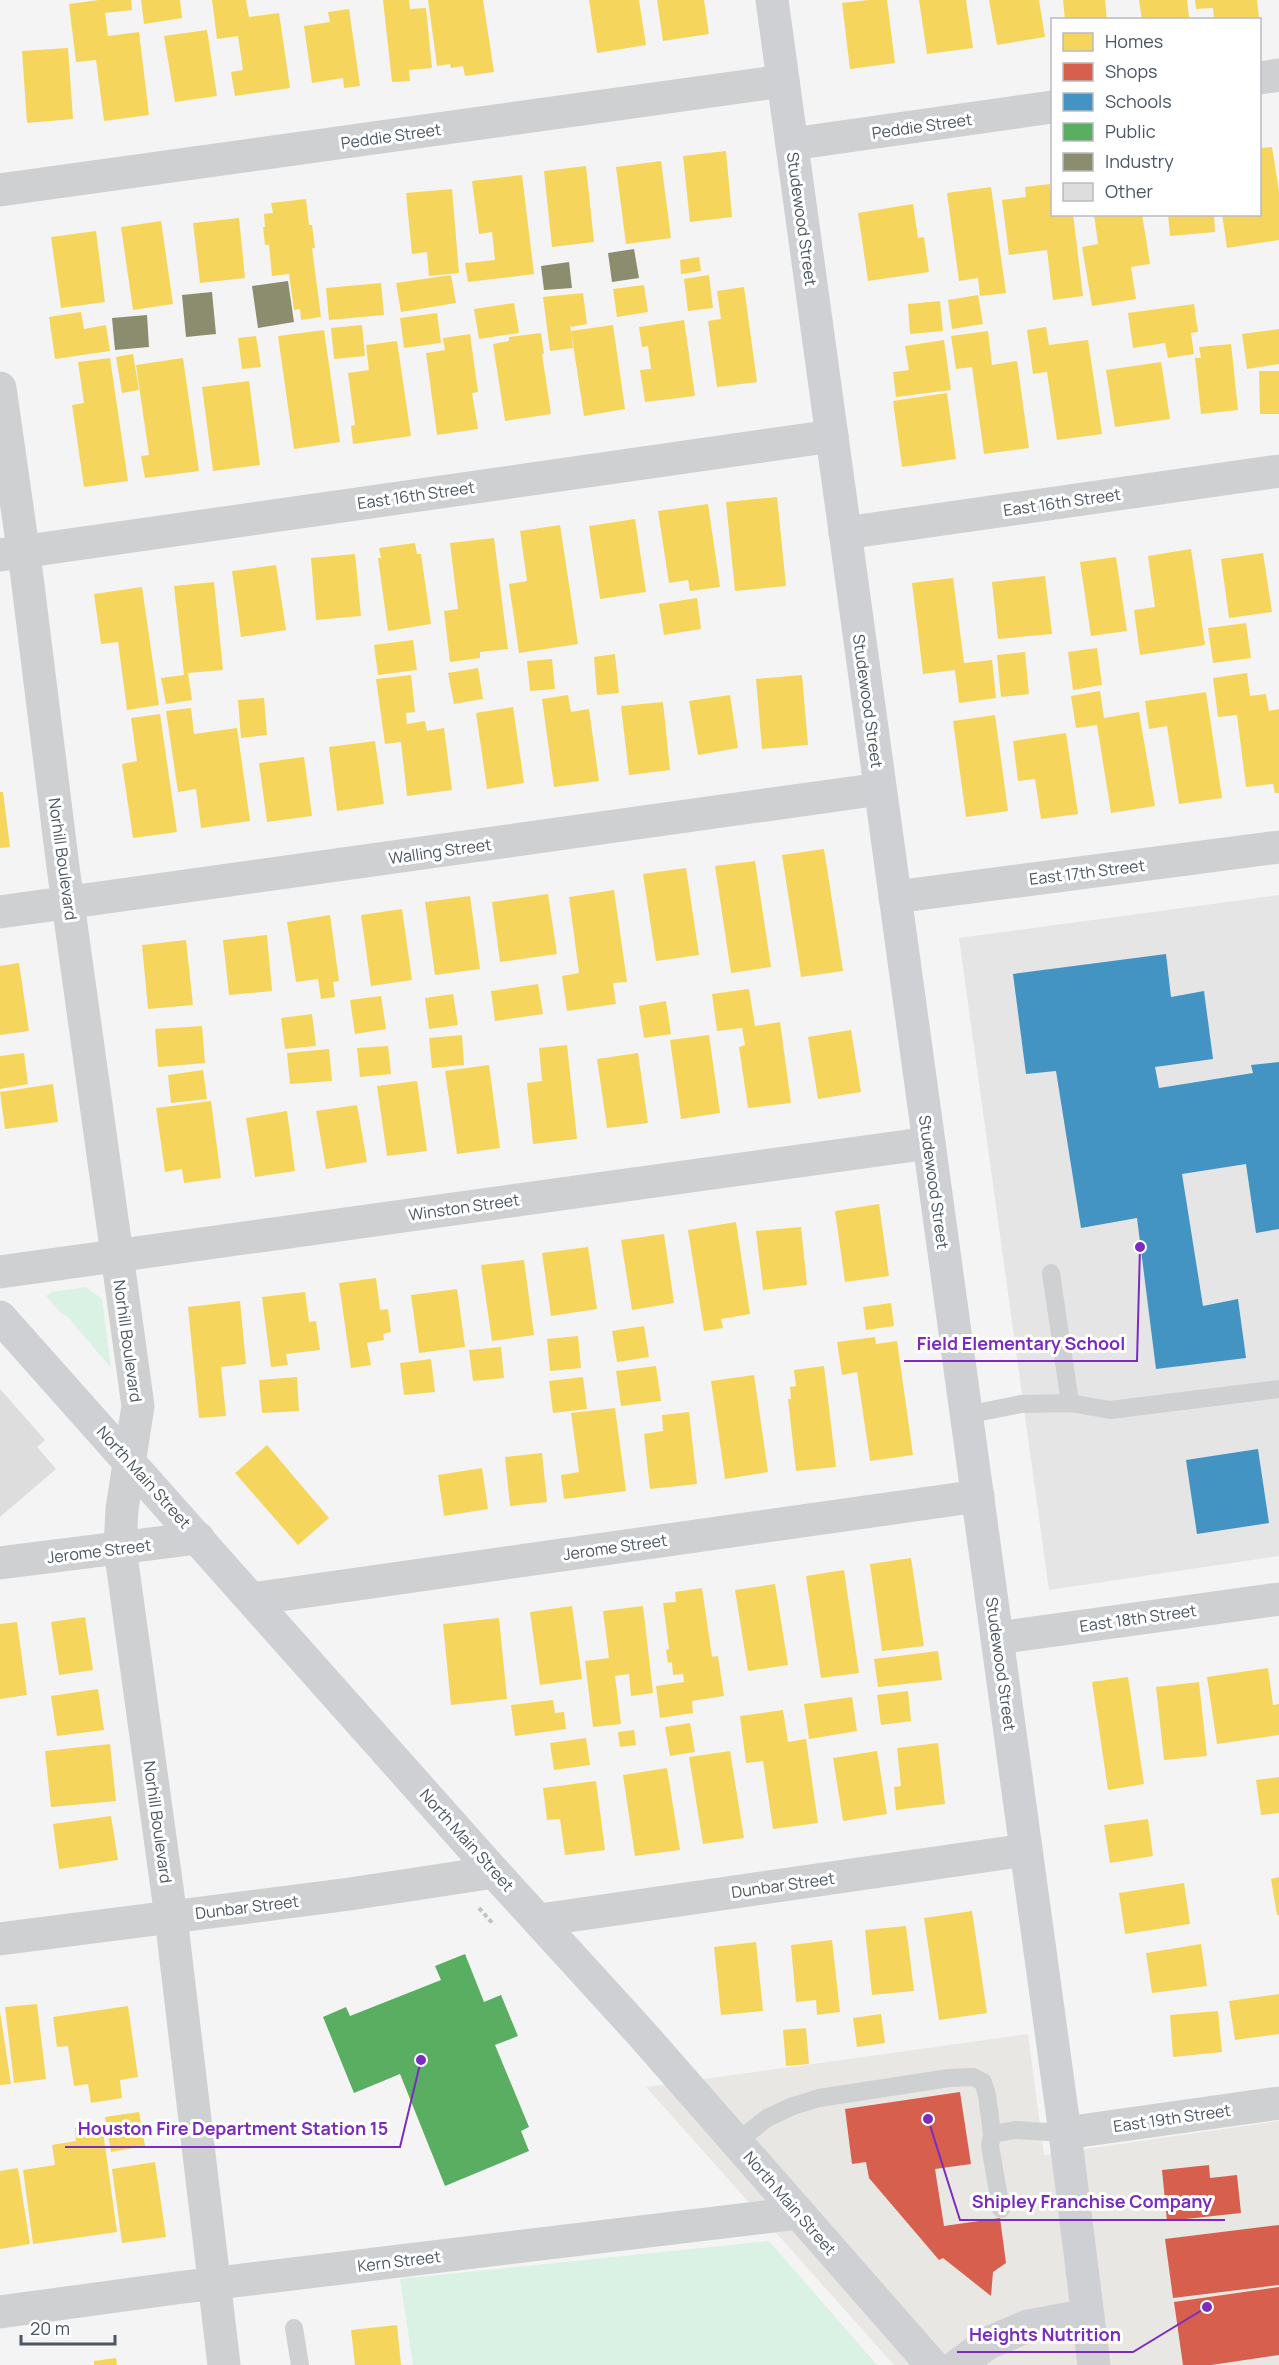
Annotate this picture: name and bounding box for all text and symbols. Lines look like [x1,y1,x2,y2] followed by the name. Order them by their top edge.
[1051,18,1261,216] legend
[1105,29,1163,53] text: Homes
[1105,59,1157,83] text: Shops
[1105,89,1172,113] text: Schools
[870,108,974,144] street label: Peddie Street
[339,118,443,154] street label: Peddie Street
[1105,119,1156,143] text: Public
[1105,149,1174,173] text: Industry
[782,151,822,287] street label: Studewood Street
[1105,179,1153,203] text: Other
[356,476,476,514] street label: East 16th Street
[1002,483,1122,521] street label: East 16th Street
[848,633,888,769] street label: Studewood Street
[44,796,82,922] street label: Norhill Boulevard
[387,833,493,869] street label: Walling Street
[1028,854,1146,890] street label: East 17th Street
[914,1114,954,1250] street label: Studewood Street
[407,1188,521,1226] street label: Winston Street
[109,1278,147,1404] street label: Norhill Boulevard
[904,1325,1137,1361] callout: Field Elementary School
[917,1331,1125,1355] text: Field Elementary School
[92,1421,196,1533] street label: North Main Street
[562,1529,668,1565] street label: Jerome Street
[46,1534,152,1568] street label: Jerome Street
[981,1596,1021,1732] street label: Studewood Street
[1078,1599,1198,1637] street label: East 18th Street
[139,1759,177,1885] street label: Norhill Boulevard
[415,1784,519,1896] street label: North Main Street
[730,1867,836,1903] street label: Dunbar Street
[194,1890,300,1924] street label: Dunbar Street
[1112,2099,1232,2137] street label: East 19th Street
[65,2111,400,2147] callout: Houston Fire Department Station 15
[78,2116,388,2140] text: Houston Fire Department Station 15
[739,2146,841,2260] street label: North Main Street
[960,2184,1225,2220] callout: Shipley Franchise Company
[972,2189,1212,2213] text: Shipley Franchise Company
[356,2245,442,2277] street label: Kern Street
[21,2308,116,2346] scale bar
[30,2316,70,2340] text: 20 m
[957,2316,1133,2352] callout: Heights Nutrition
[969,2322,1121,2346] text: Heights Nutrition

